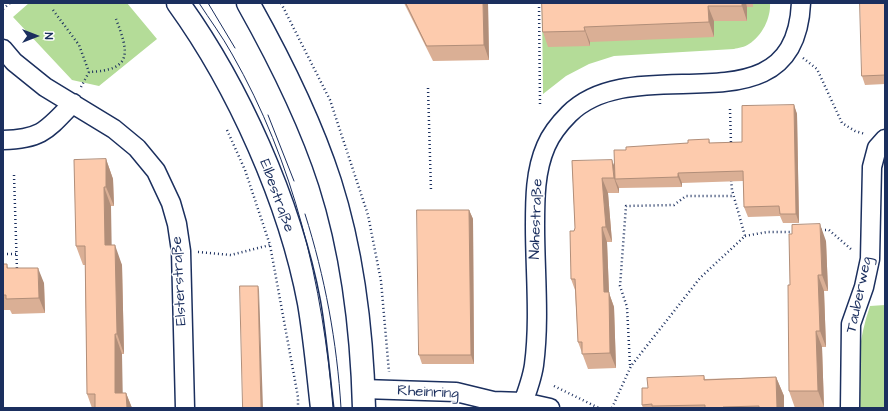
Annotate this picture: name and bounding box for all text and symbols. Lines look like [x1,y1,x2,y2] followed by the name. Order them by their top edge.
[16,16,56,56] north arrow
[41,33,56,39] text: N
[255,157,297,235] street label: Elbestraße
[527,178,547,260] street label: Nahestraße
[169,236,191,326] street label: Elsterstraße
[843,255,877,335] street label: Tauberweg
[397,382,459,404] street label: Rheinring

